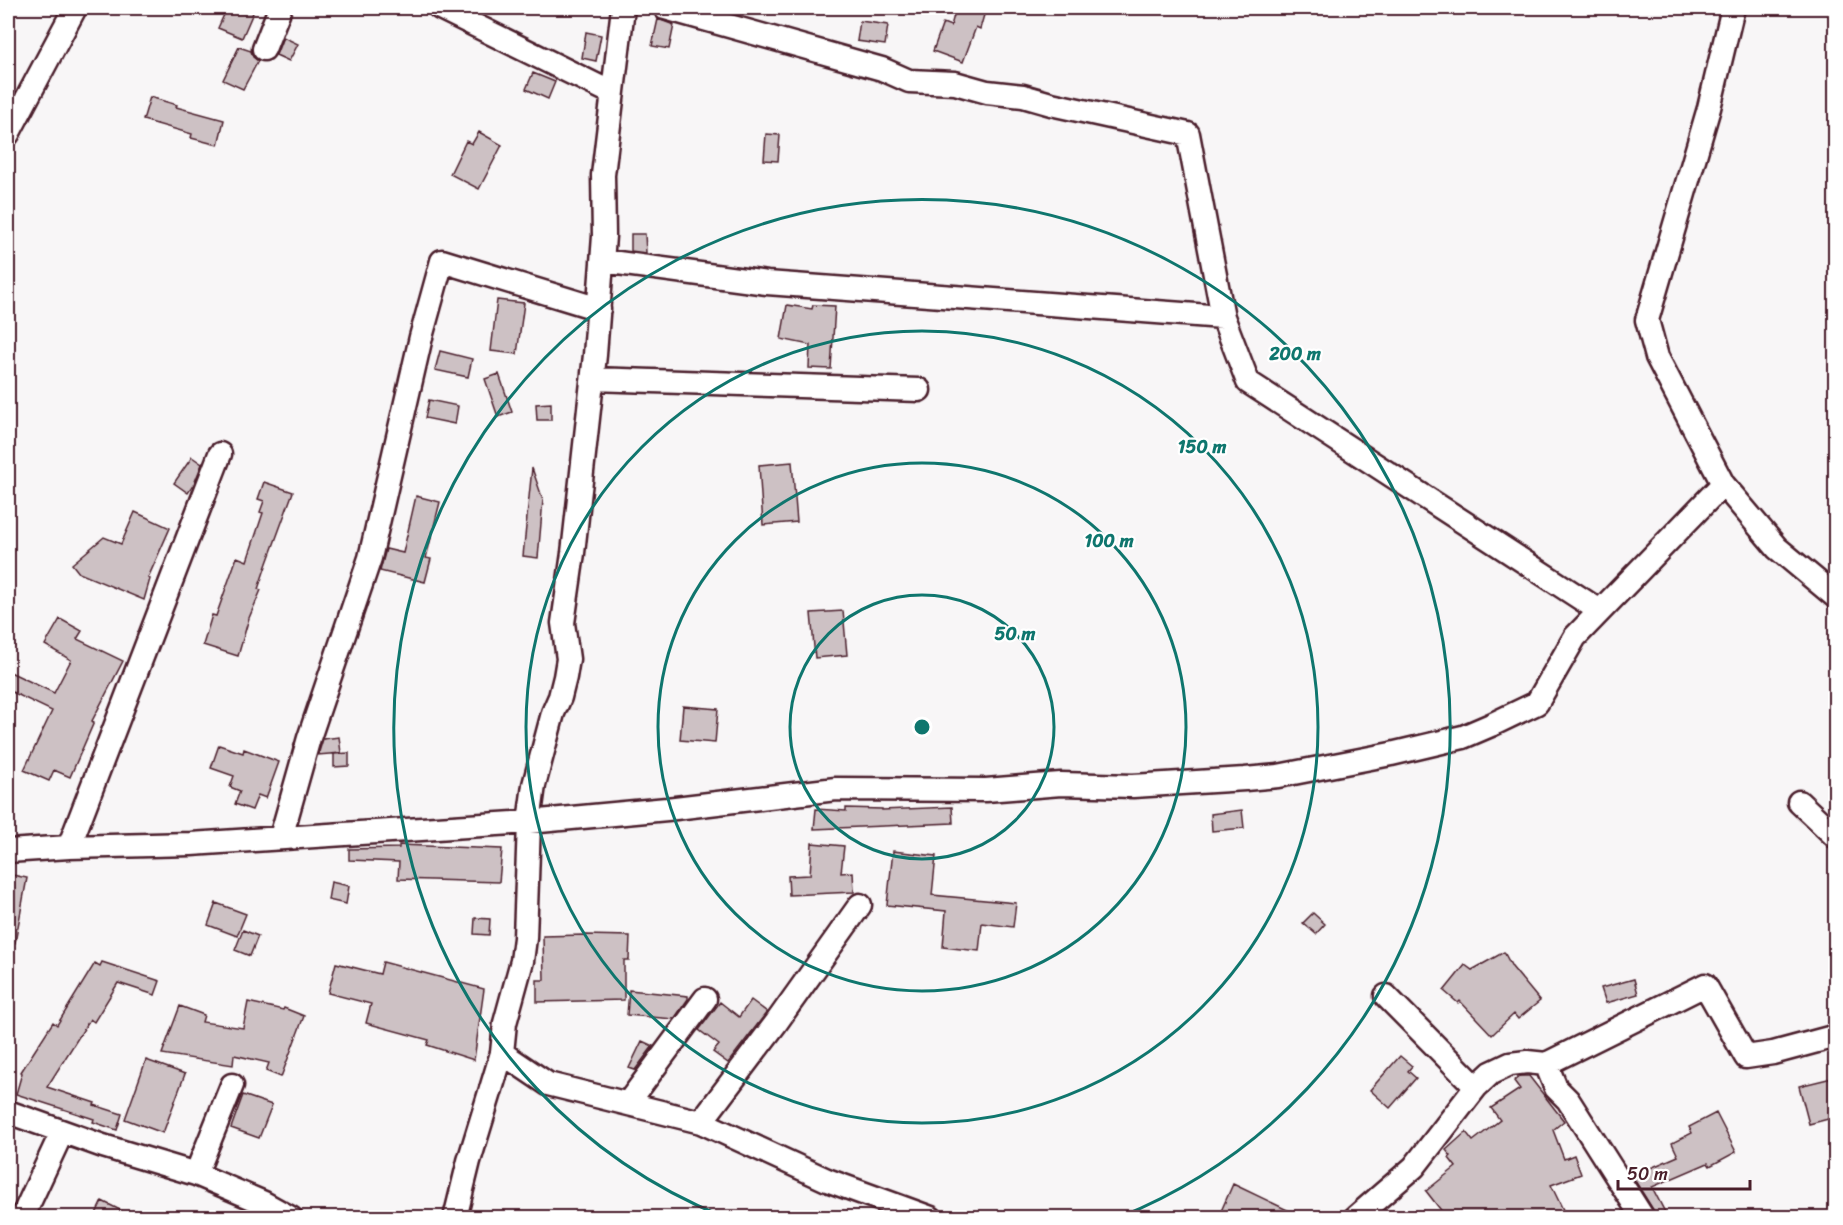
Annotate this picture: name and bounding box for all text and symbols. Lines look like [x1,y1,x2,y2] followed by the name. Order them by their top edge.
[1268,338,1321,370] text: 200 m
[1178,431,1226,463] text: 150 m
[1085,525,1134,557] text: 100 m
[995,618,1036,650] text: 50 m
[912,717,932,737] centre of rings
[1618,1153,1750,1191] scale bar
[1627,1158,1668,1190] text: 50 m

